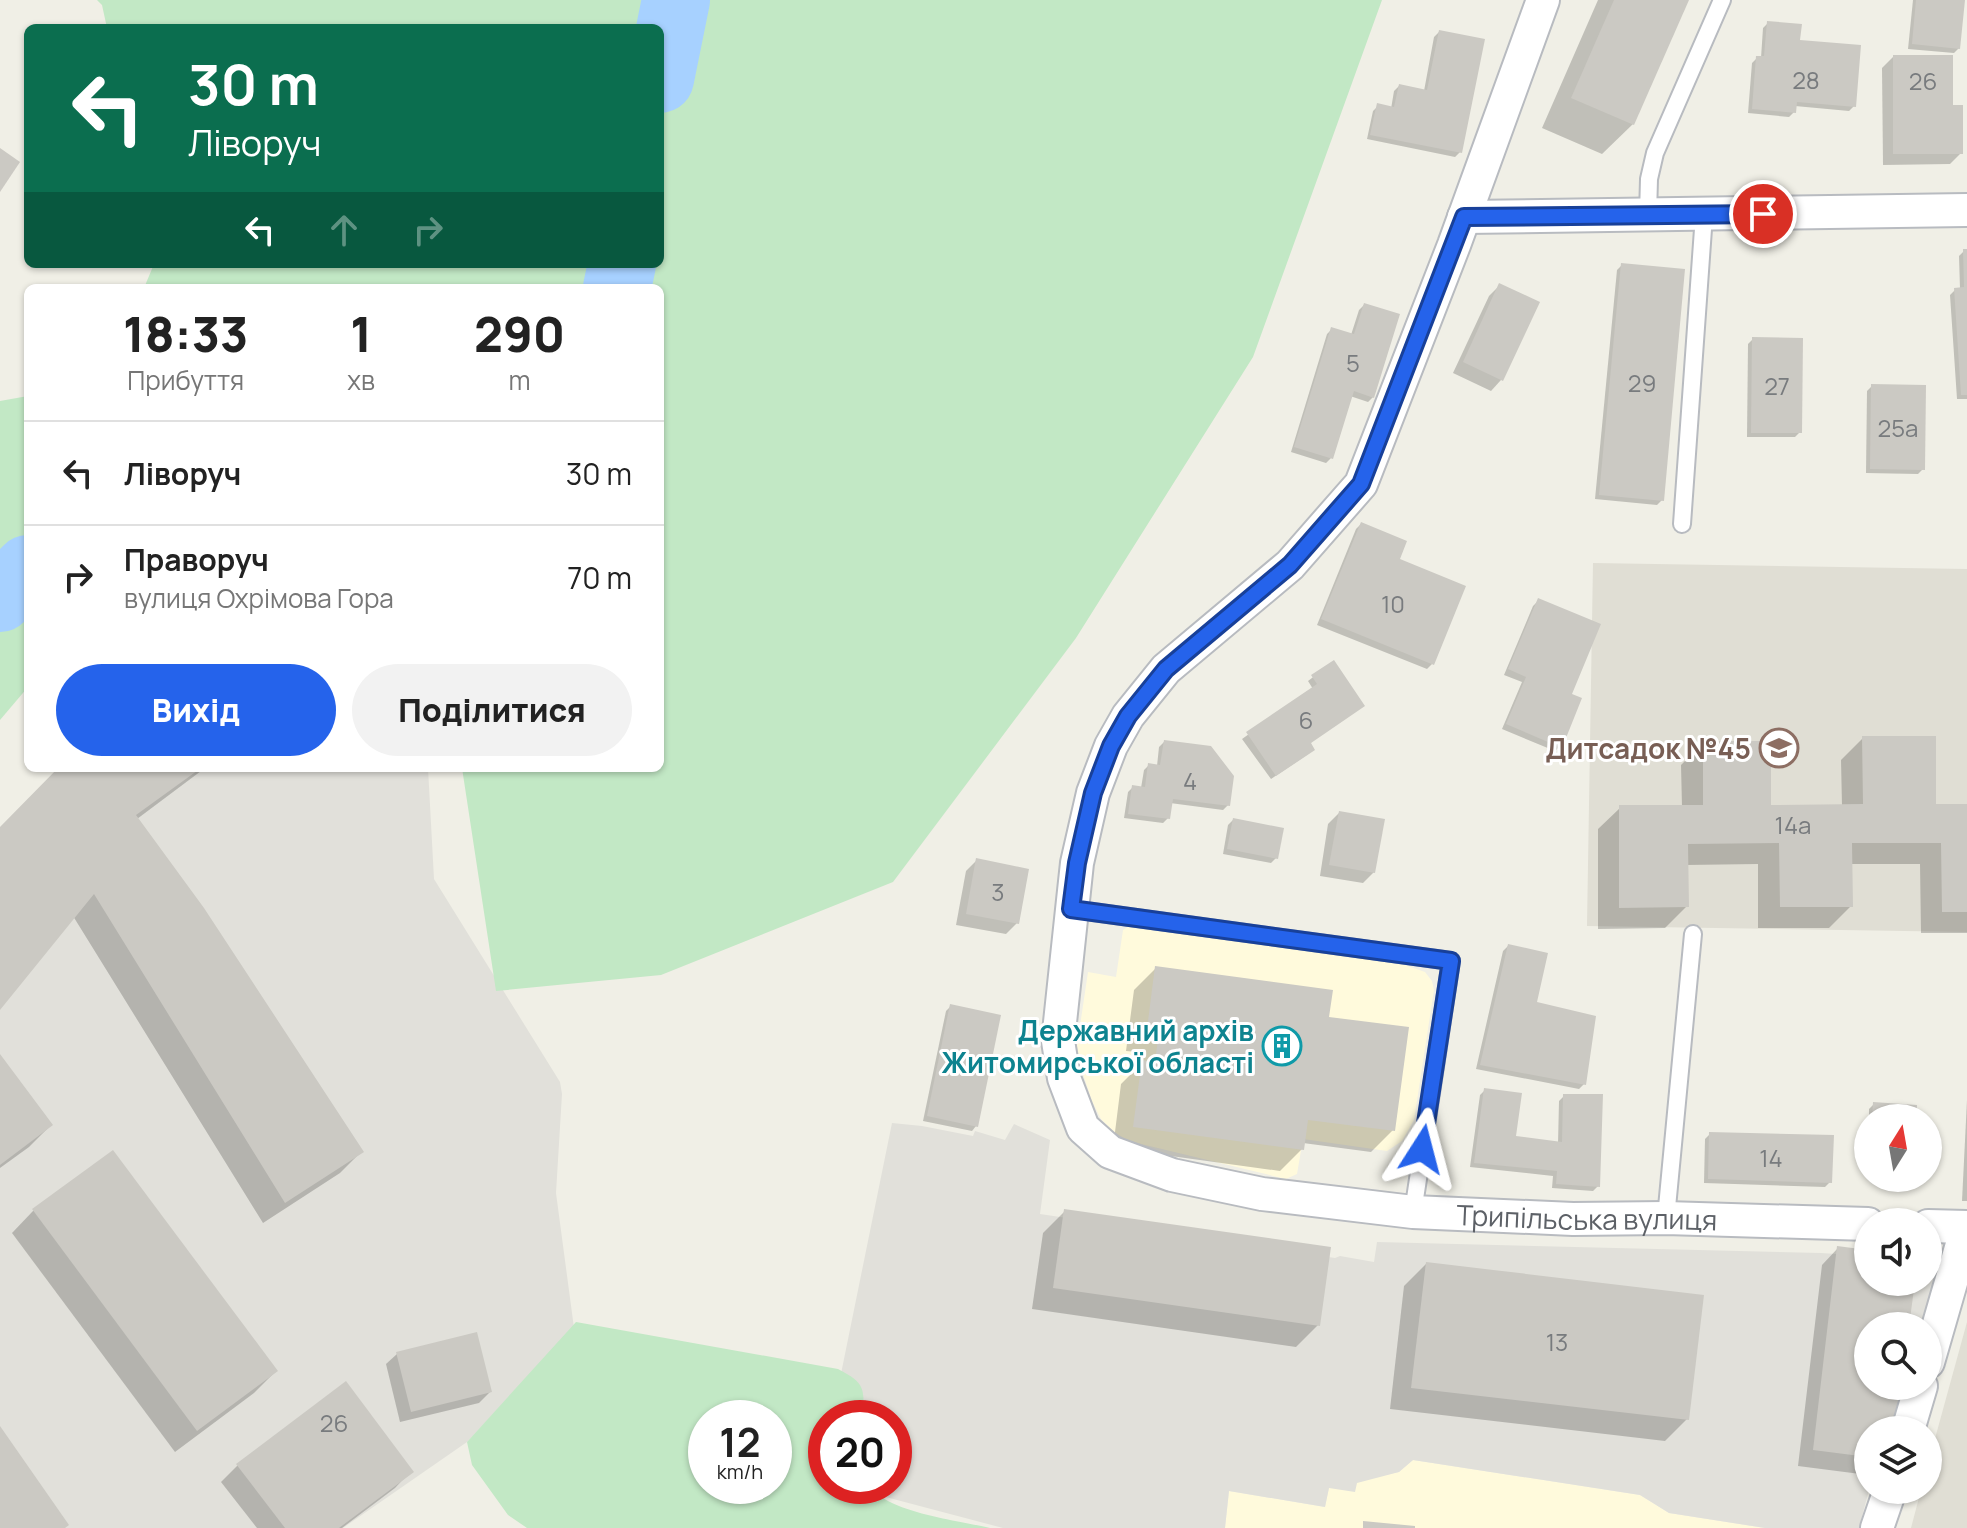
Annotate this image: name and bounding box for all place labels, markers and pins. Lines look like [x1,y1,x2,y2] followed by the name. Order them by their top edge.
[1729,180,1797,248] pin
[1758,727,1800,769] school or university icon: Дитсадок №45
[1545,729,1751,767] place label: Дитсадок №45
[941,1011,1254,1081] place label: Державний архів Житомирської області
[1261,1025,1303,1067] building icon: Державний архів Житомирської області

